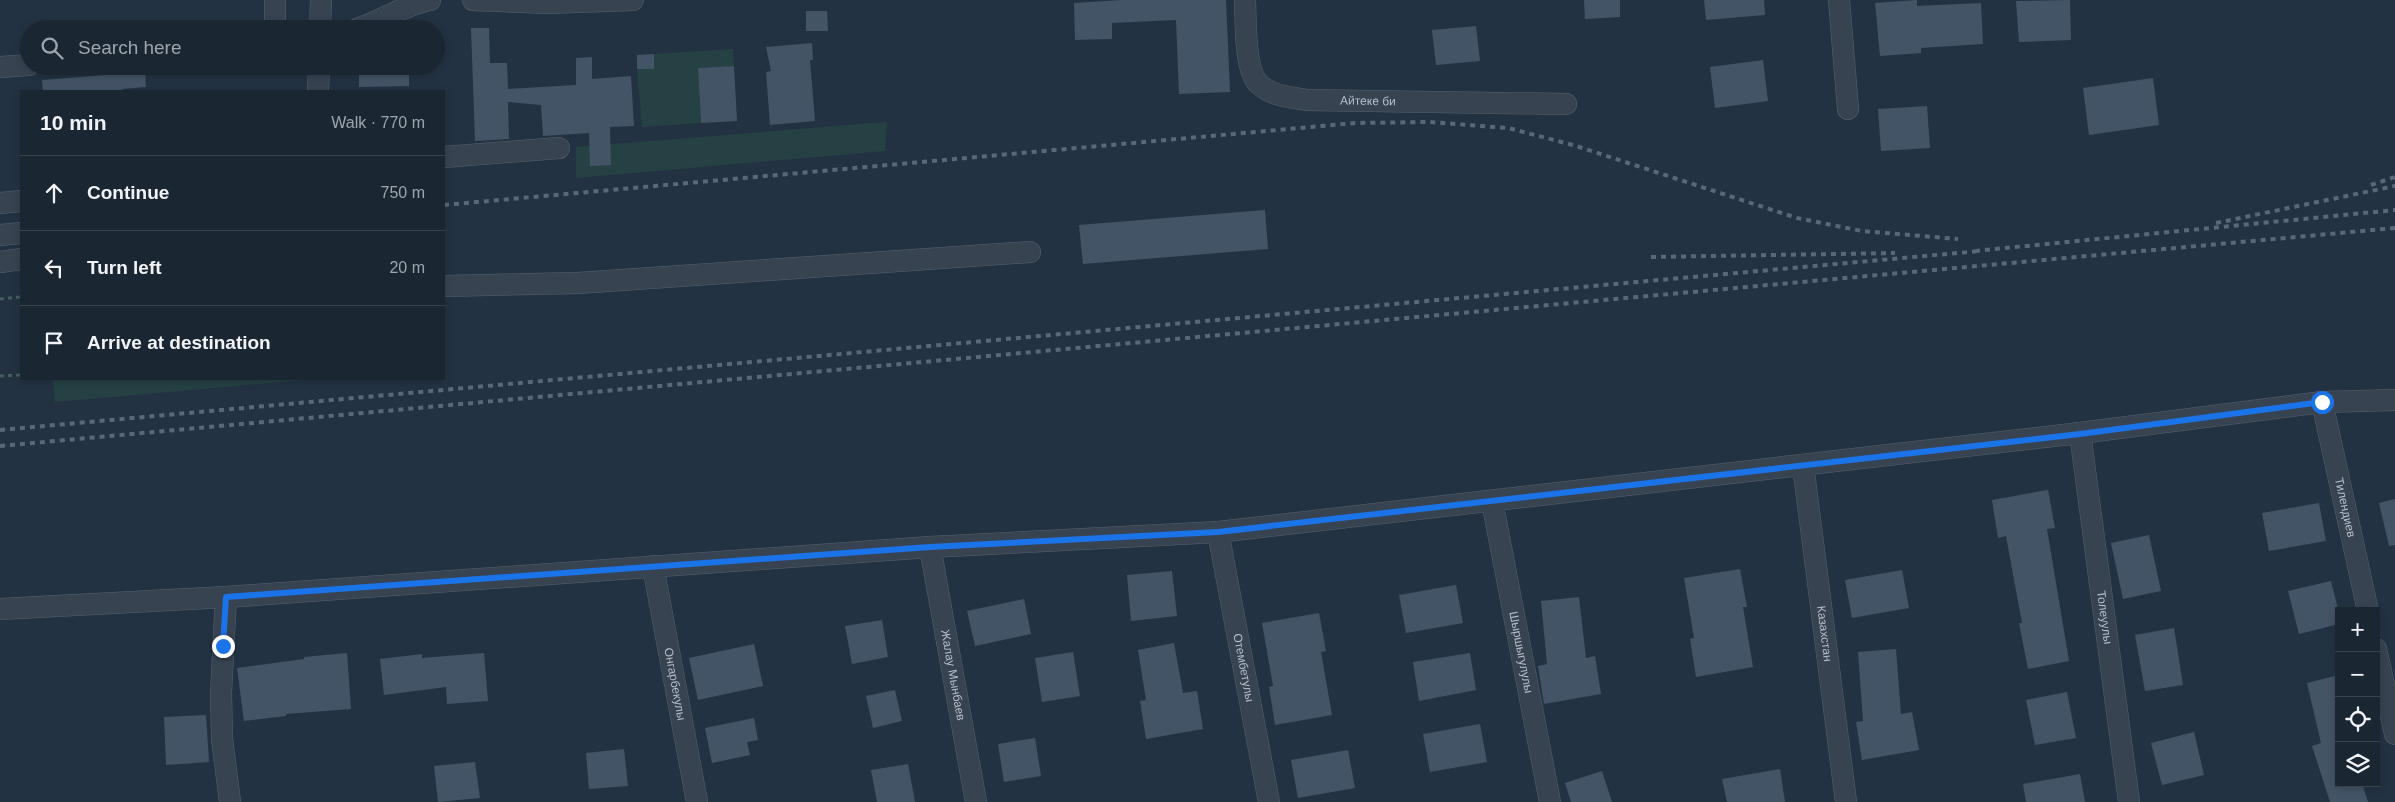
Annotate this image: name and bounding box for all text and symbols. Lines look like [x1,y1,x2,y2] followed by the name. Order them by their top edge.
[20,20,445,75] search box
[38,34,66,62] icon: search
[78,37,182,58] text: Search here
[1340,94,1396,108] street label: Айтеке би
[40,111,107,134] text: 10 min
[331,114,425,131] text: Walk · 770 m
[40,179,68,207] icon: ahead
[87,182,169,203] text: Continue
[381,184,425,201] text: 750 m
[40,254,68,282] icon: left
[87,257,162,278] text: Turn left
[389,259,425,276] text: 20 m
[40,329,68,357] icon: arrive
[87,332,271,353] text: Arrive at destination
[2311,391,2334,414] route start
[2332,476,2359,539] street label: Тилендиев
[2094,590,2115,645] street label: Толеуулы
[1814,605,1835,662] street label: Казахстан
[2335,607,2380,787] map controls
[2335,607,2380,652] button: +
[1506,610,1536,694] street label: Шыршыгулулы
[938,628,968,722] street label: Жалау Мынбаев
[1230,632,1257,703] street label: Отембетулы
[212,635,235,658] route end
[661,646,689,721] street label: Онгарбекулы
[2335,652,2380,697] button: −
[2335,697,2380,742] button: locate
[2335,742,2380,787] button: layers

